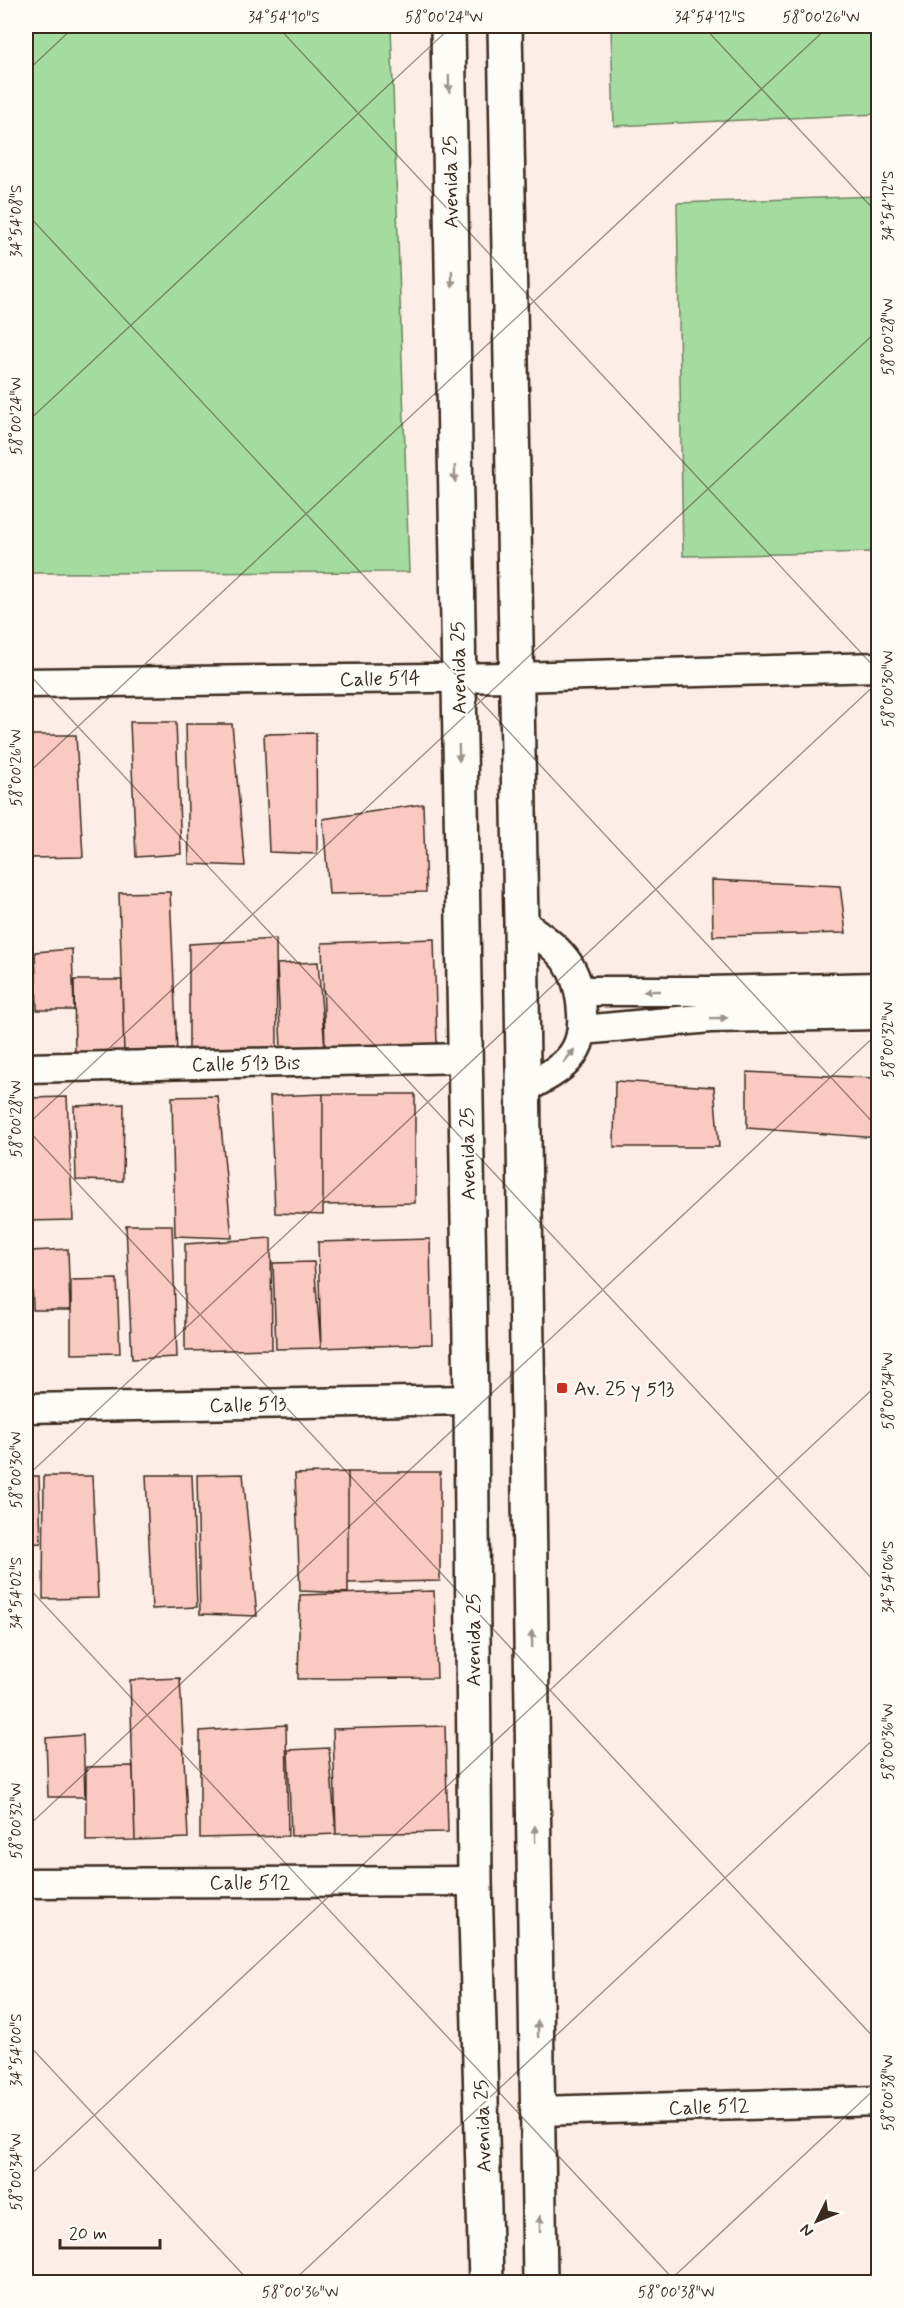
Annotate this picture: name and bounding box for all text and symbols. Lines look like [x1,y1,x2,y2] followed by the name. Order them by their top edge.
[248,8,320,28] text: 34°54'10"S
[405,8,483,28] text: 58°00'24"W
[675,8,745,28] text: 34°54'12"S
[782,8,860,28] text: 58°00'26"W
[444,74,454,93] one-way arrow
[437,135,466,229] street label: Avenida 25
[879,171,899,241] text: 34°54'12"S
[7,185,27,257] text: 34°54'08"S
[447,269,457,288] one-way arrow
[879,298,899,376] text: 58°00'28"W
[7,377,27,455] text: 58°00'24"W
[450,464,459,483] one-way arrow
[445,621,474,715] street label: Avenida 25
[879,651,899,727] text: 58°00'30"W
[339,665,421,694] street label: Calle 514
[7,729,27,807] text: 58°00'26"W
[454,743,464,762] one-way arrow
[643,986,662,996] one-way arrow
[879,1002,899,1078] text: 58°00'32"W
[710,1014,729,1023] one-way arrow
[563,1049,575,1064] one-way arrow
[191,1050,301,1079] street label: Calle 513 Bis
[7,1080,27,1158] text: 58°00'28"W
[454,1107,483,1201] street label: Avenida 25
[879,1352,899,1430] text: 58°00'34"W
[574,1376,674,1403] place label: Av. 25 y 513
[555,1381,569,1395] marker: Av. 25 y 513
[209,1391,287,1420] street label: Calle 513
[7,1432,27,1508] text: 58°00'30"W
[879,1541,899,1613] text: 34°54'06"S
[7,1557,27,1629] text: 34°54'02"S
[461,1594,488,1686] street label: Avenida 25
[527,1630,536,1649] one-way arrow
[879,1704,899,1780] text: 58°00'36"W
[7,1783,27,1859] text: 58°00'32"W
[530,1825,540,1844] one-way arrow
[210,1870,291,1897] street label: Calle 512
[7,2014,27,2086] text: 34°54'00"S
[533,2020,543,2039] one-way arrow
[879,2055,899,2131] text: 58°00'38"W
[468,2079,499,2173] street label: Avenida 25
[668,2093,750,2122] street label: Calle 512
[7,2133,27,2211] text: 58°00'34"W
[787,2191,847,2251] north arrow
[60,2212,160,2250] scale bar
[535,2215,545,2234] one-way arrow
[796,2219,818,2241] text: N
[69,2222,107,2246] text: 20 m
[262,2283,338,2303] text: 58°00'36"W
[638,2283,714,2303] text: 58°00'38"W

